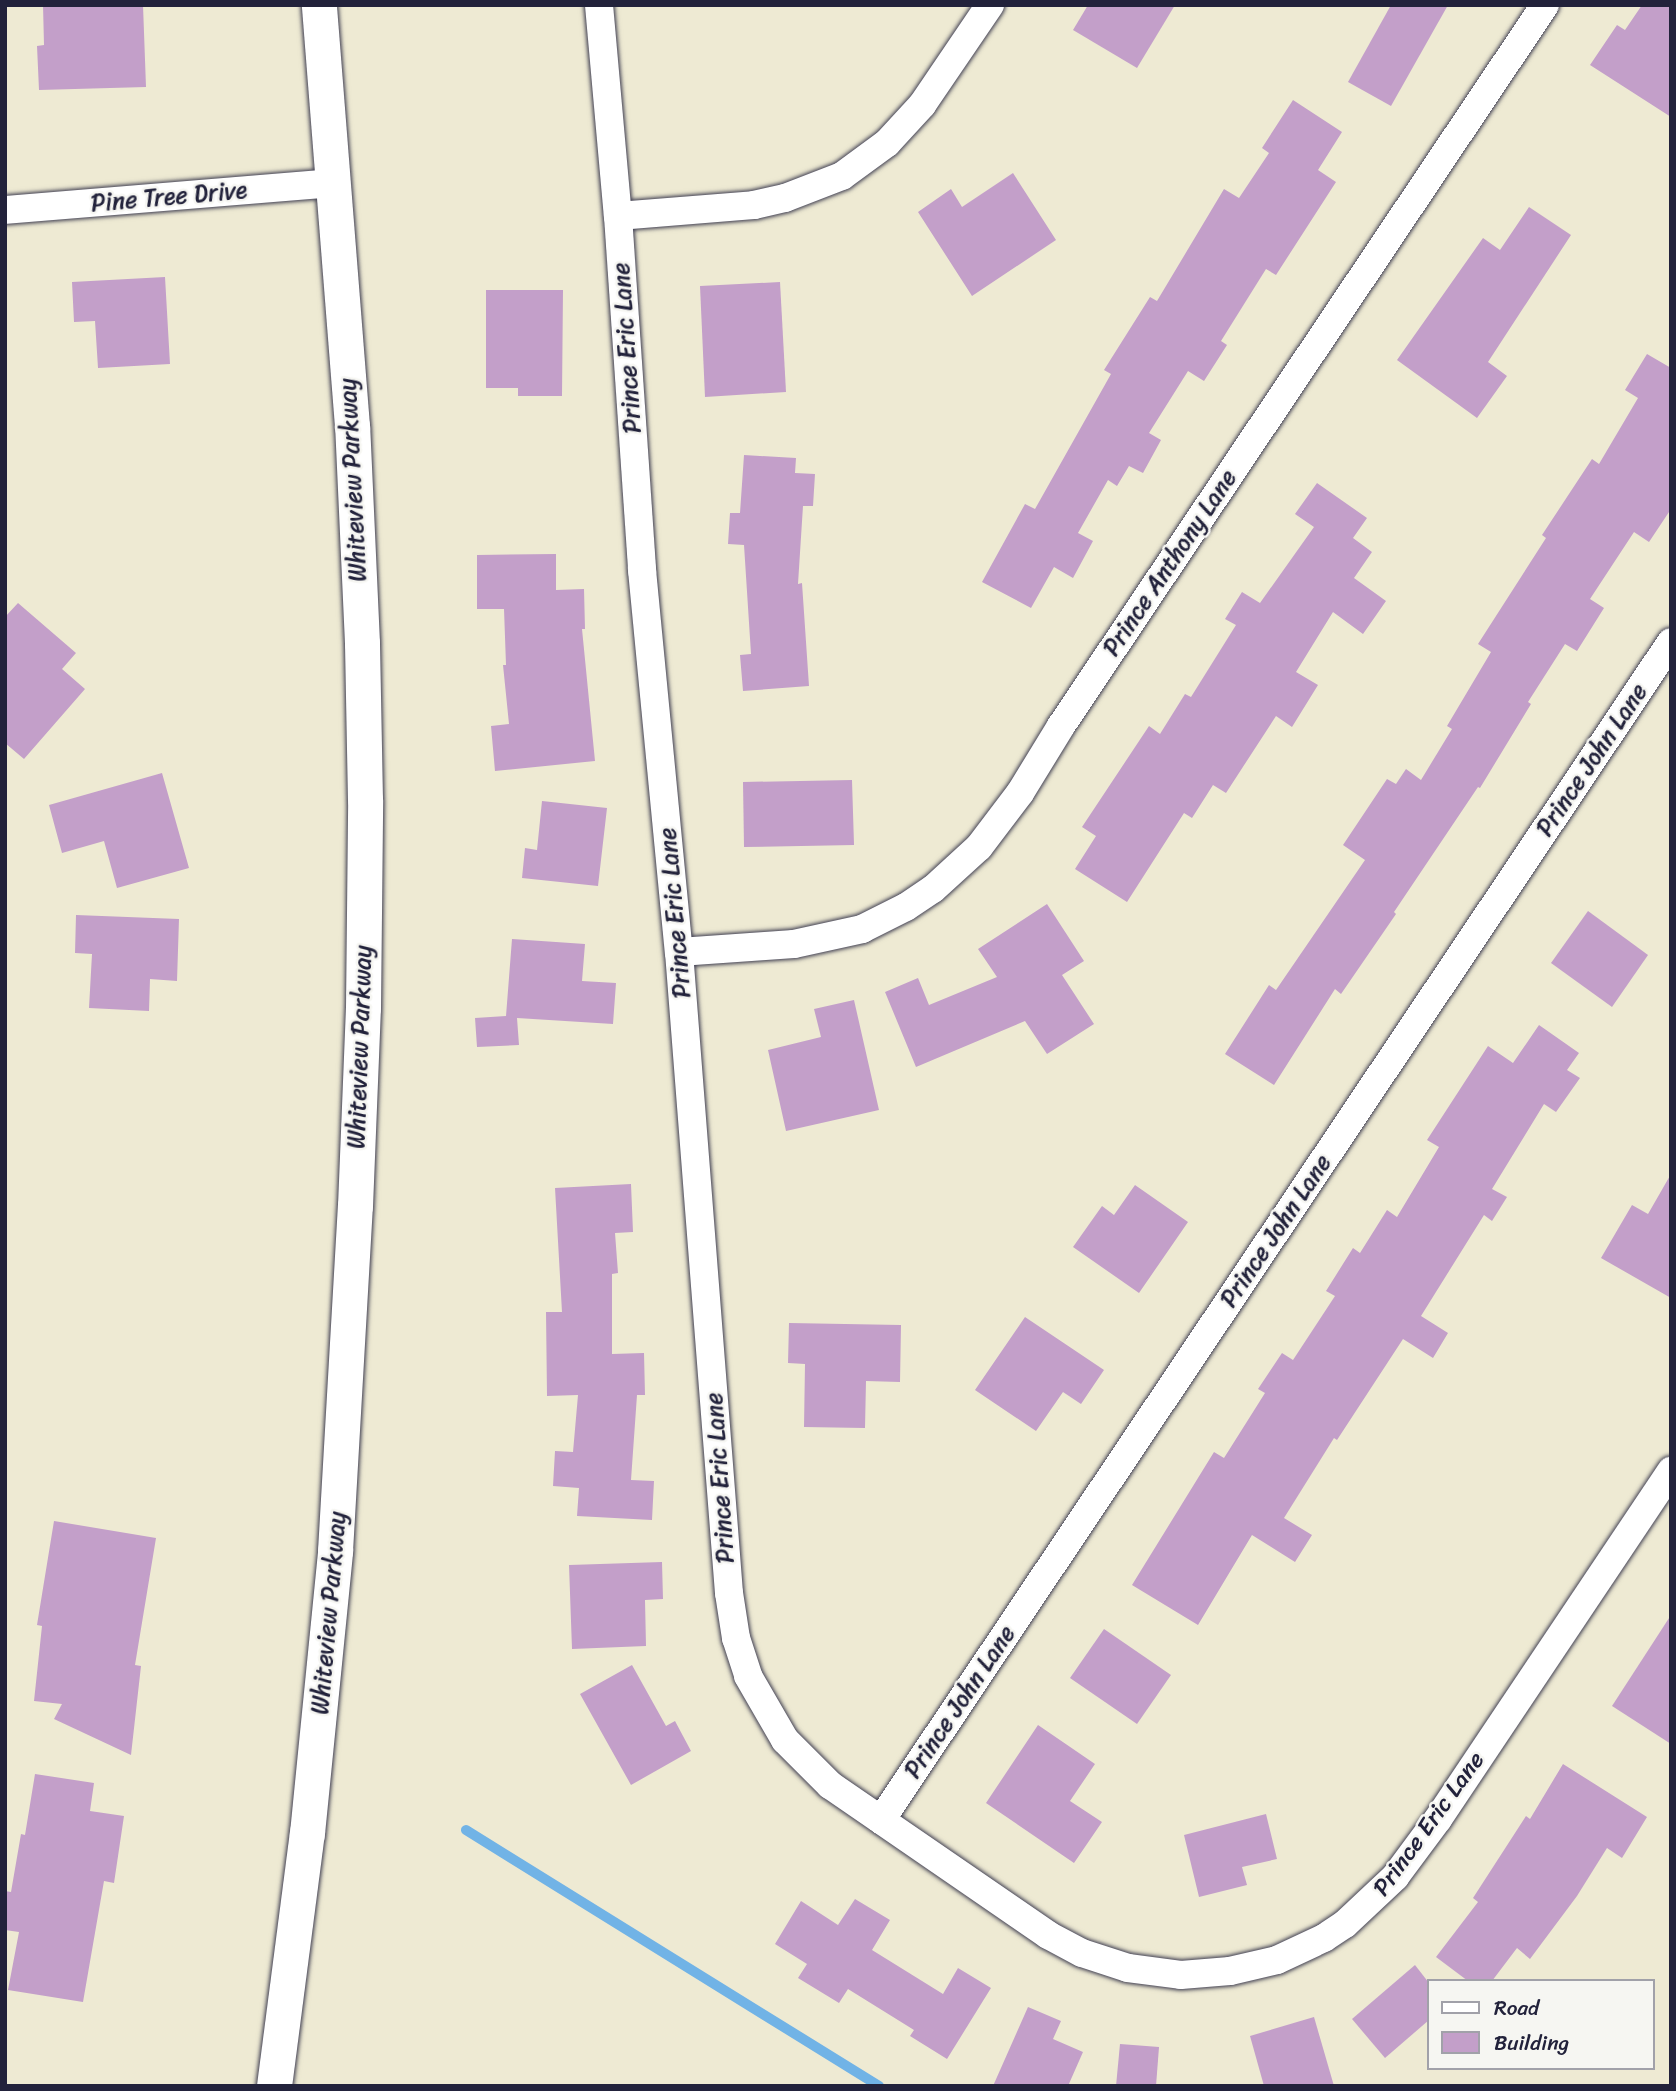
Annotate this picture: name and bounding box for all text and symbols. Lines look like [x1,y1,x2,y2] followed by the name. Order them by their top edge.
[89,176,249,218] street label: Pine Tree Drive
[607,262,647,434] street label: Prince Eric Lane
[333,378,373,582] street label: Whiteview Parkway
[1097,464,1243,662] street label: Prince Anthony Lane
[1530,678,1654,842] street label: Prince John Lane
[653,827,697,999] street label: Prince Eric Lane
[342,945,378,1149] street label: Whiteview Parkway
[1214,1149,1338,1313] street label: Prince John Lane
[700,1392,740,1564] street label: Prince Eric Lane
[306,1510,352,1716] street label: Whiteview Parkway
[898,1620,1022,1784] street label: Prince John Lane
[1367,1746,1491,1902] street label: Prince Eric Lane
[1428,1979,1655,2070] legend
[1494,1989,1539,2027] text: Road
[1494,2024,1569,2062] text: Building

